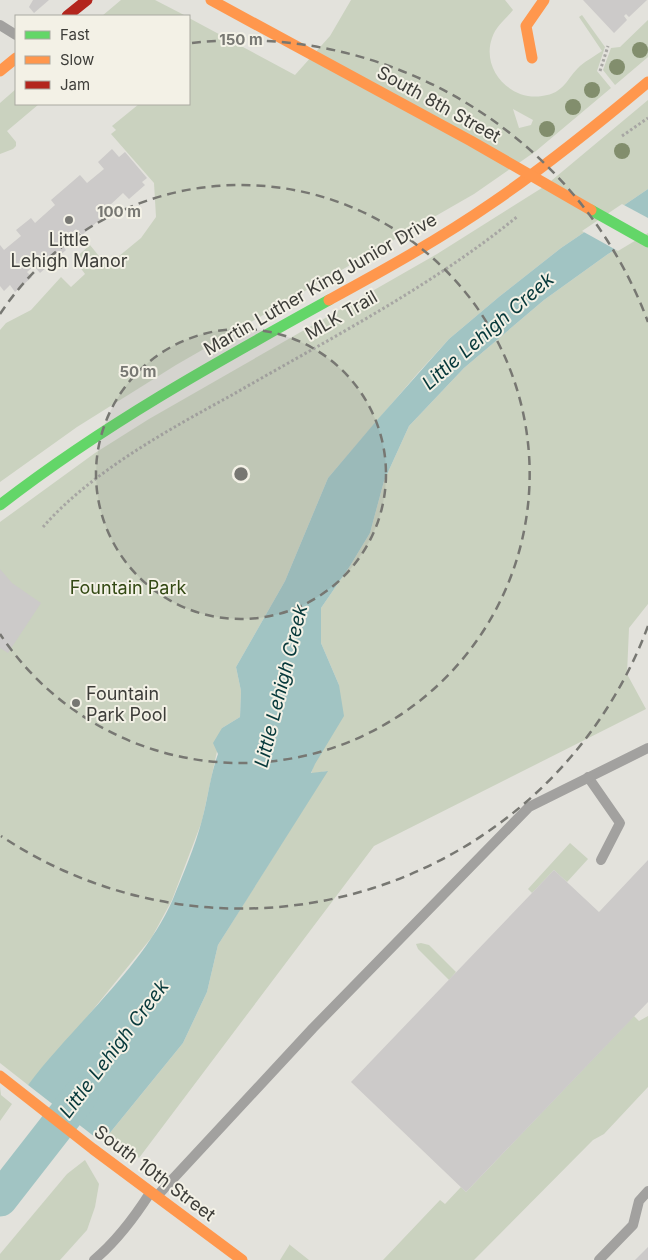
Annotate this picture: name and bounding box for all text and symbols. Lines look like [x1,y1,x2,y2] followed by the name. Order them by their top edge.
[15,15,190,105] legend
[60,25,90,44] text: Fast
[219,30,263,49] text: 150 m
[60,50,94,69] text: Slow
[374,61,505,147] street label: South 8th Street
[60,75,90,94] text: Jam
[97,202,141,221] text: 100 m
[200,208,440,360] street label: Martin Luther King Junior Drive
[63,214,75,226] marker: Little Lehigh Manor
[11,229,128,271] place label: Little Lehigh Manor
[417,267,559,394] water label: Little Lehigh Creek
[301,286,381,344] street label: MLK Trail
[120,362,156,381] text: 50 m
[232,465,250,483] centre of rings
[70,577,186,598] park label: Fountain Park
[250,602,312,770] water label: Little Lehigh Creek
[86,683,167,725] place label: Fountain Park Pool
[70,697,82,709] marker: Fountain Park Pool
[55,975,174,1123] water label: Little Lehigh Creek
[90,1121,220,1225] street label: South 10th Street

